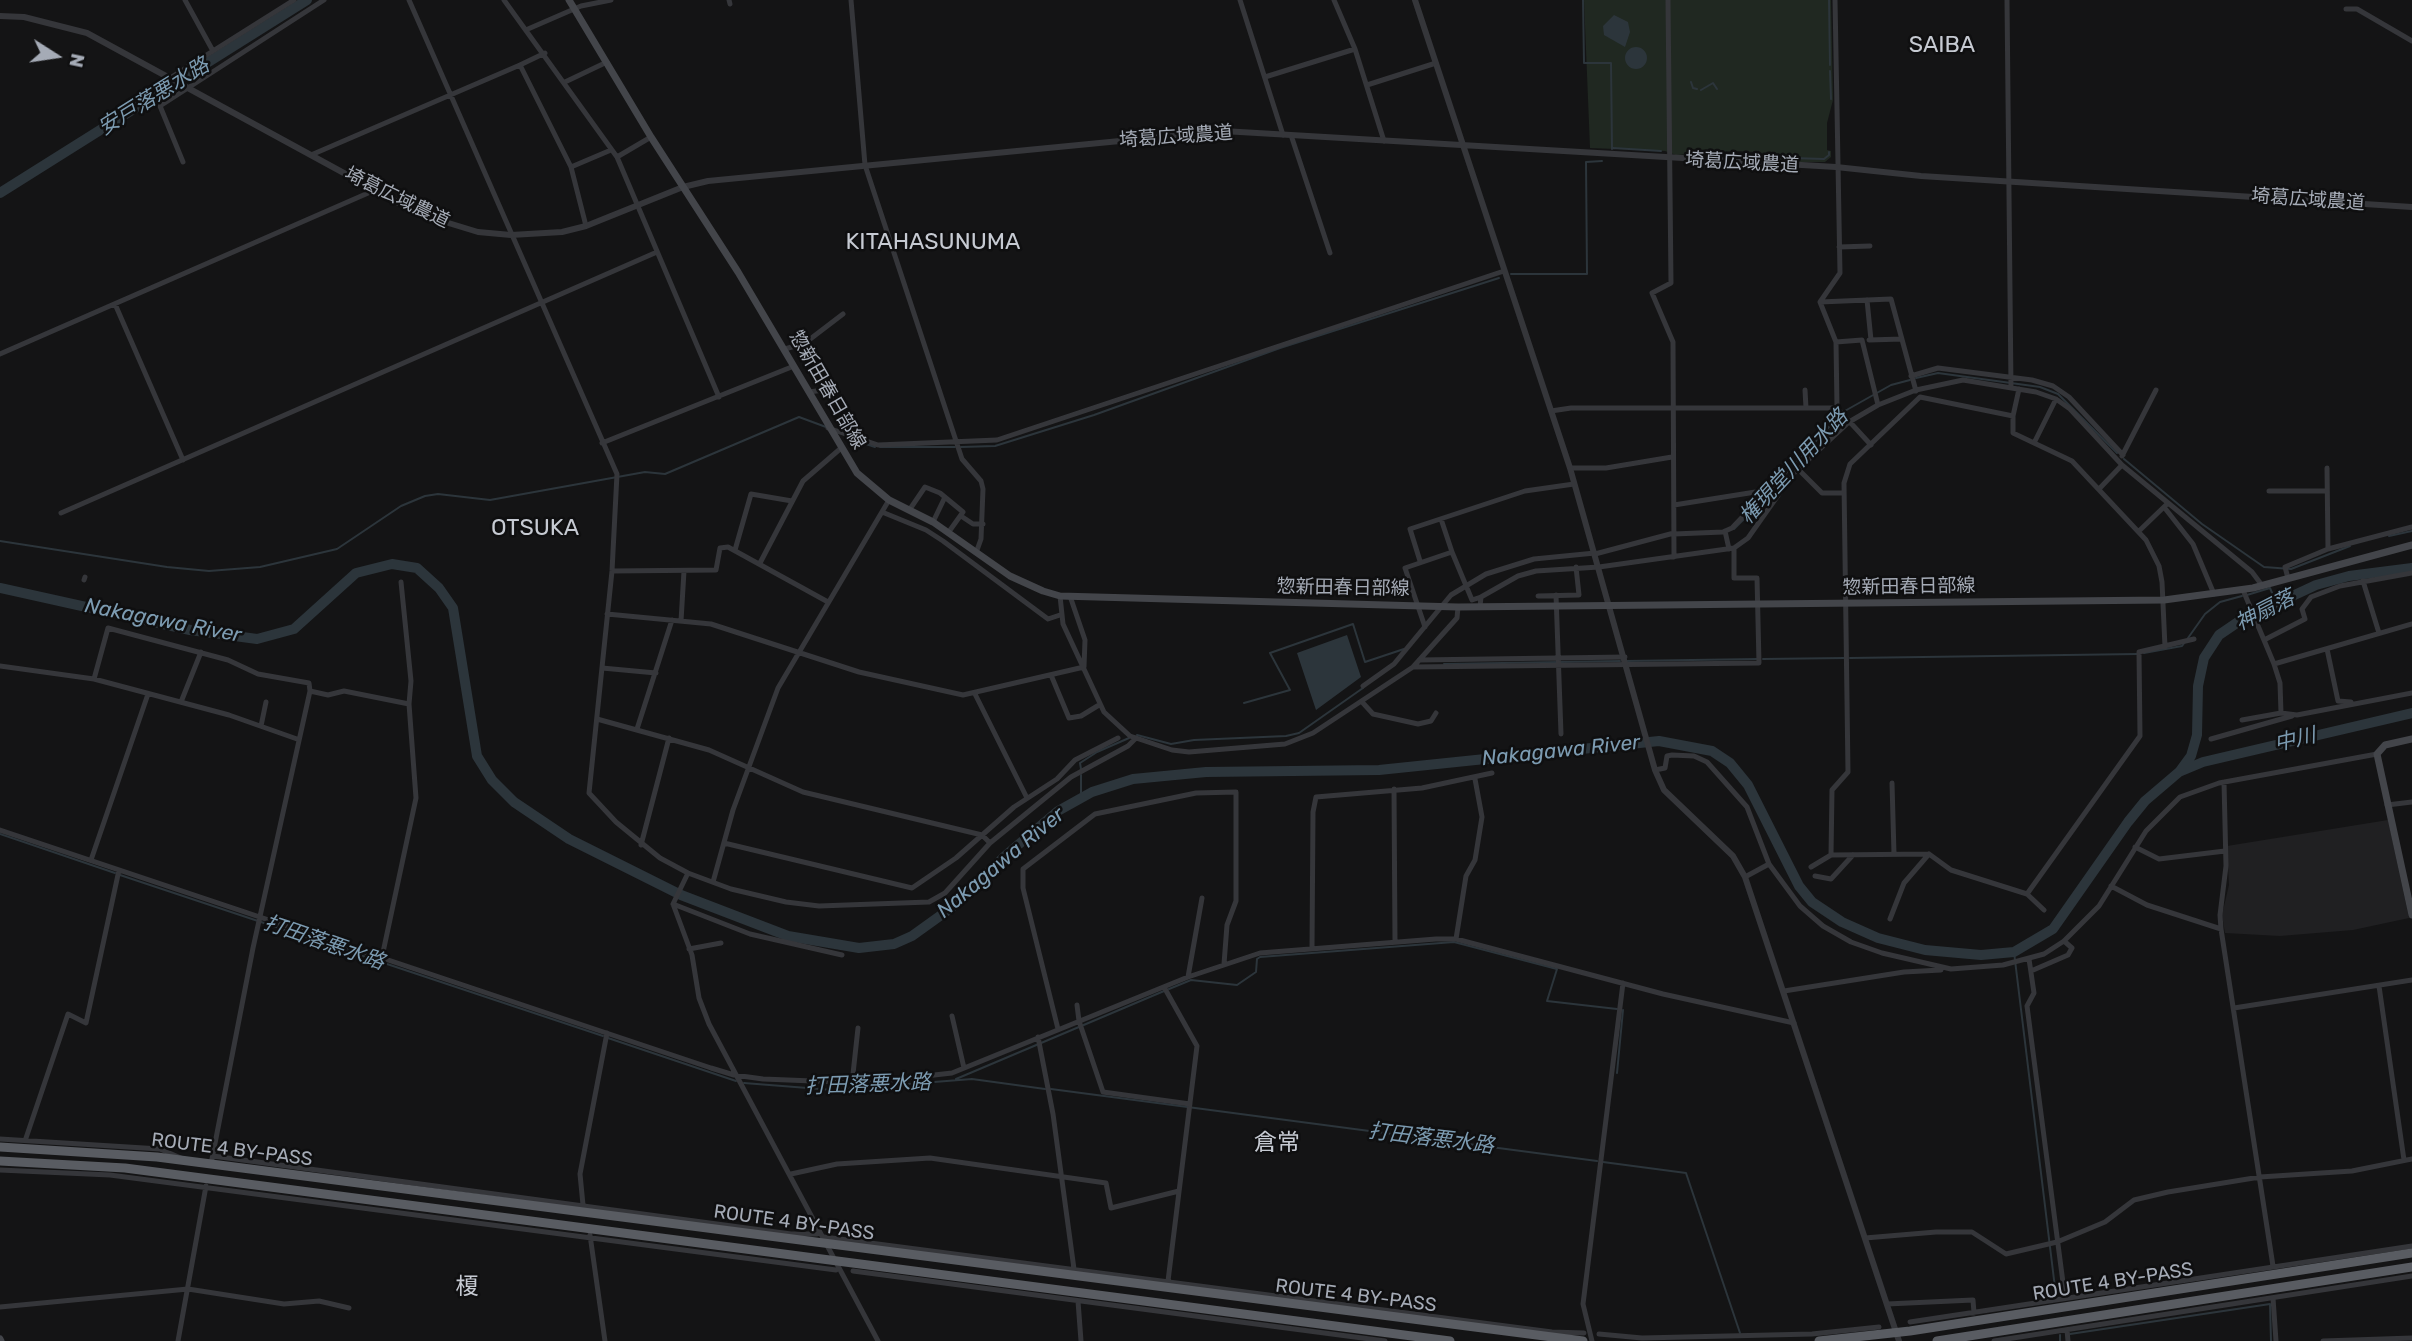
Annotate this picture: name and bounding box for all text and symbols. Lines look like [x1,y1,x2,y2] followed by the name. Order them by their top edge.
[21,21,91,91] north arrow
[1904,31,1980,59] district label: SAIBA
[64,51,90,70] text: N
[94,53,214,141] water label: 安戸落悪水路
[1118,122,1234,152] street label: 埼葛広域農道
[1684,149,1800,177] street label: 埼葛広域農道
[341,163,453,233] street label: 埼葛広域農道
[2250,185,2366,215] street label: 埼葛広域農道
[835,228,1031,256] district label: KITAHASUNUMA
[784,327,870,453] street label: 惣新田春日部線
[1735,405,1853,529] water label: 権現堂川用水路
[486,514,584,542] district label: OTSUKA
[1842,574,1976,600] street label: 惣新田春日部線
[1276,575,1410,601] street label: 惣新田春日部線
[2231,585,2299,637] water label: 神扇落
[83,593,243,649] water label: Nakagawa River
[2272,723,2318,757] water label: 中川
[1481,730,1641,772] water label: Nakagawa River
[932,802,1070,924] water label: Nakagawa River
[260,911,388,975] water label: 打田落悪水路
[805,1070,931,1100] water label: 打田落悪水路
[1367,1119,1495,1159] water label: 打田落悪水路
[150,1129,314,1171] street label: ROUTE 4 BY-PASS
[1254,1129,1300,1157] district label: 倉常
[712,1200,876,1246] street label: ROUTE 4 BY-PASS
[2031,1258,2195,1306] street label: ROUTE 4 BY-PASS
[456,1273,478,1301] district label: 榎
[1274,1275,1438,1317] street label: ROUTE 4 BY-PASS

